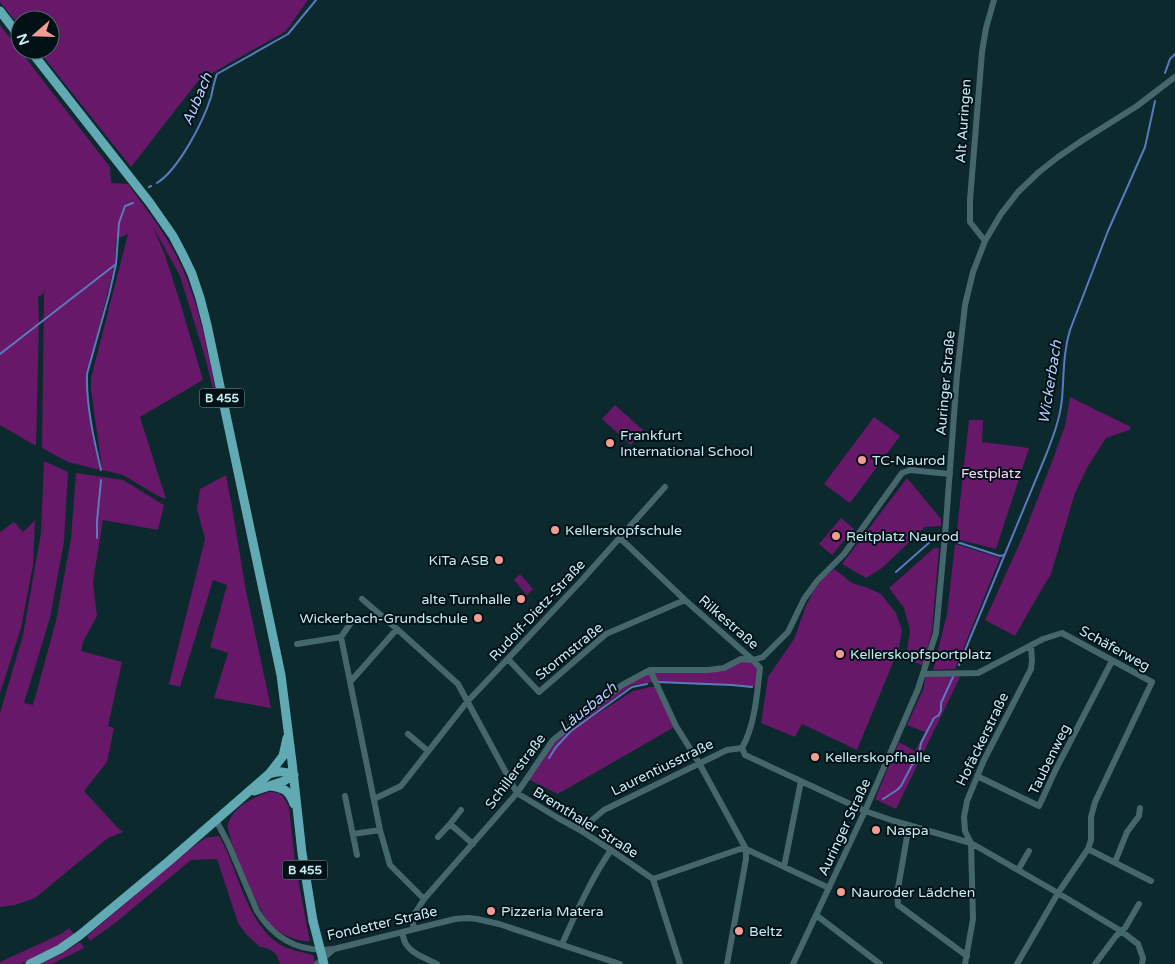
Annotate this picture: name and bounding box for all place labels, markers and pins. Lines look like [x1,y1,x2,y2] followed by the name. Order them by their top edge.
[620,427,753,460] place label: Frankfurt International School
[604,437,616,449] marker: Frankfurt International School
[872,452,945,469] place label: TC-Naurod
[856,454,868,466] marker: TC-Naurod
[565,522,682,539] place label: Kellerskopfschule
[549,524,561,536] marker: Kellerskopfschule
[846,528,959,545] place label: Reitplatz Naurod
[830,530,842,542] marker: Reitplatz Naurod
[429,552,489,569] place label: KiTa ASB
[493,554,505,566] marker: KiTa ASB
[421,591,511,608] place label: alte Turnhalle
[515,593,527,605] marker: alte Turnhalle
[299,610,468,627] place label: Wickerbach-Grundschule
[472,612,484,624] marker: Wickerbach-Grundschule
[850,646,992,663] place label: Kellerskopfsportplatz
[834,648,846,660] marker: Kellerskopfsportplatz
[825,749,931,766] place label: Kellerskopfhalle
[809,751,821,763] marker: Kellerskopfhalle
[886,822,929,839] place label: Naspa
[870,824,882,836] marker: Naspa
[851,884,975,901] place label: Nauroder Lädchen
[835,886,847,898] marker: Nauroder Lädchen
[501,903,604,920] place label: Pizzeria Matera
[485,905,497,917] marker: Pizzeria Matera
[749,923,782,940] place label: Beltz
[733,925,745,937] marker: Beltz

